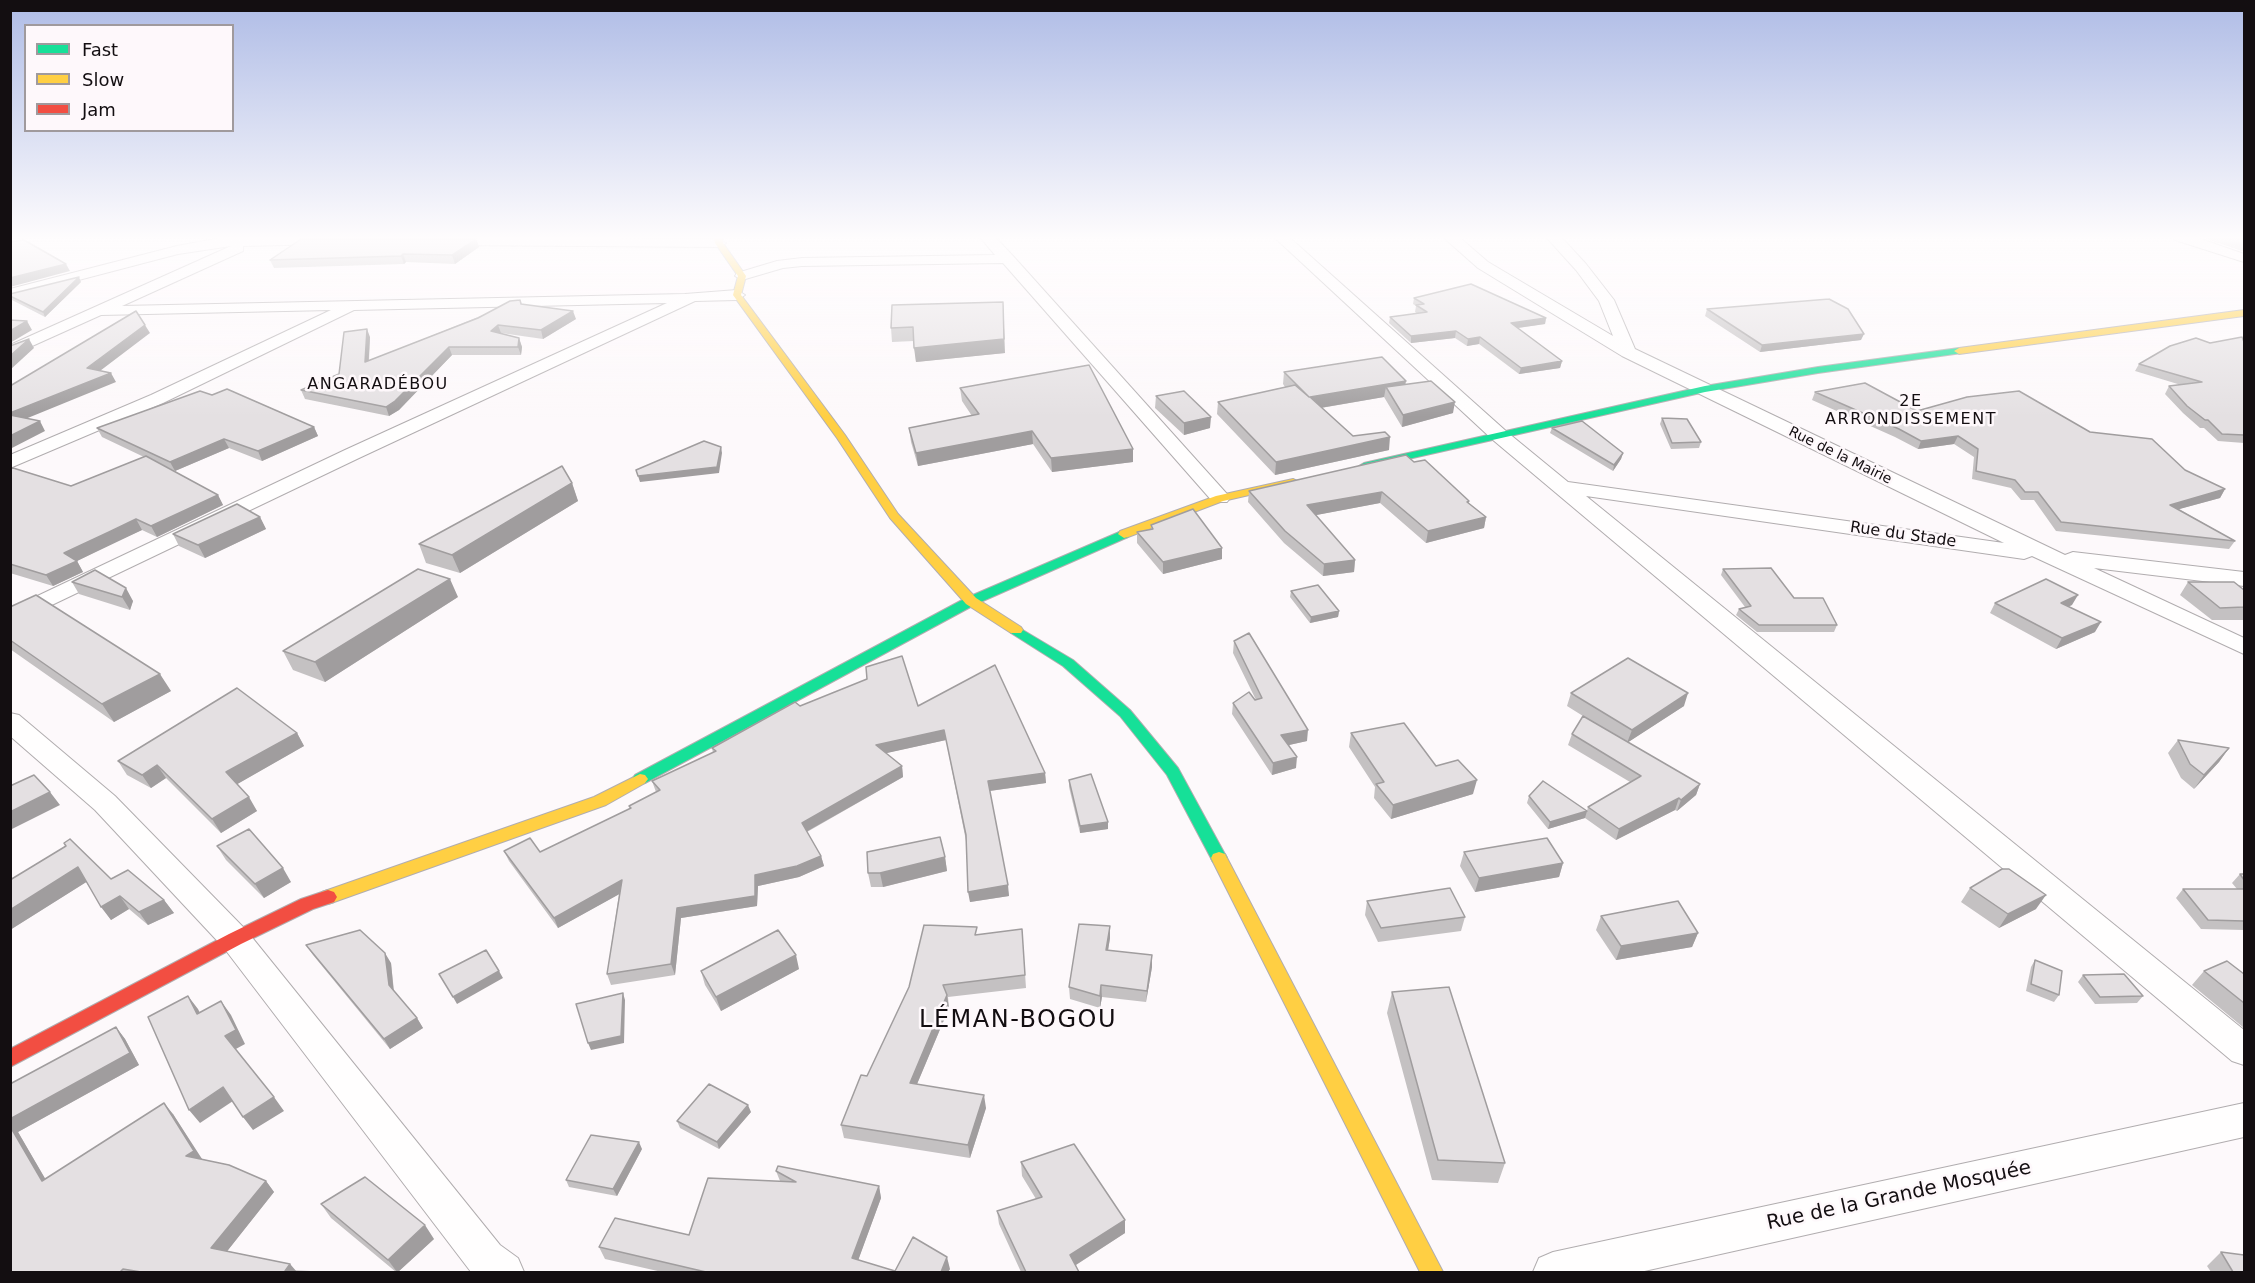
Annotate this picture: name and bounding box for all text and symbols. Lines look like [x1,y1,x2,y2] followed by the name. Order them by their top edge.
[24,24,234,132] legend
[82,39,118,60] text: Fast
[82,69,124,90] text: Slow
[82,99,116,120] text: Jam
[307,375,449,395] district label: ANGARADÉBOU
[1825,392,1997,430] district label: 2E ARRONDISSEMENT
[1786,424,1894,488] street label: Rue de la Mairie
[1849,518,1957,552] street label: Rue du Stade
[919,1007,1117,1035] district label: LÉMAN-BOGOU
[1765,1156,2033,1236] street label: Rue de la Grande Mosquée

